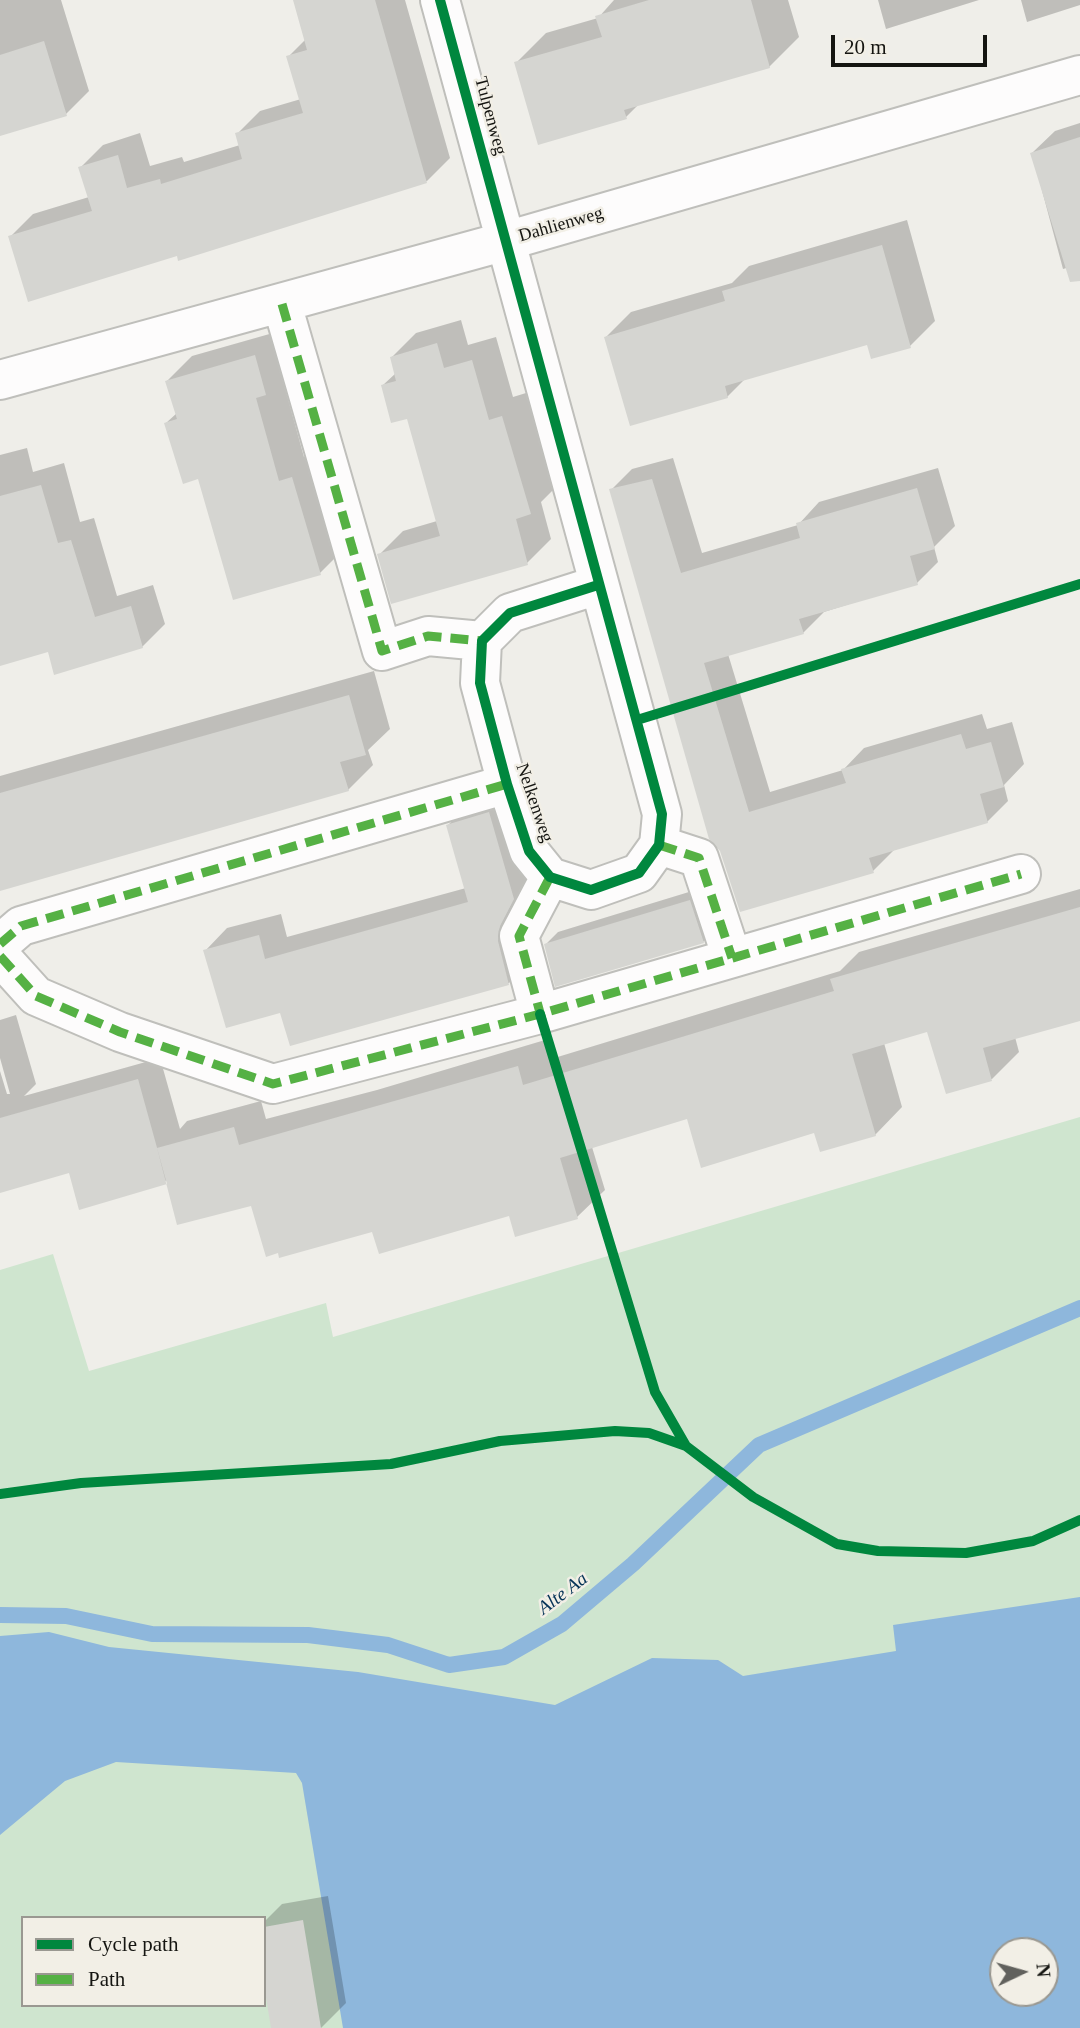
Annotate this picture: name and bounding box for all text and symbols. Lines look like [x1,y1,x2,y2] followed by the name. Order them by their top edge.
[835,21,991,65] scale bar
[844,35,887,59] text: 20 m
[469,74,511,158] street label: Tulpenweg
[516,203,606,247] street label: Dahlienweg
[510,761,558,845] street label: Nelkenweg
[534,1568,592,1620] water label: Alte Aa
[21,1916,266,2007] legend
[88,1932,178,1956] text: Cycle path
[989,1937,1059,2007] north arrow
[1032,1963,1054,1978] text: N
[88,1967,125,1991] text: Path

